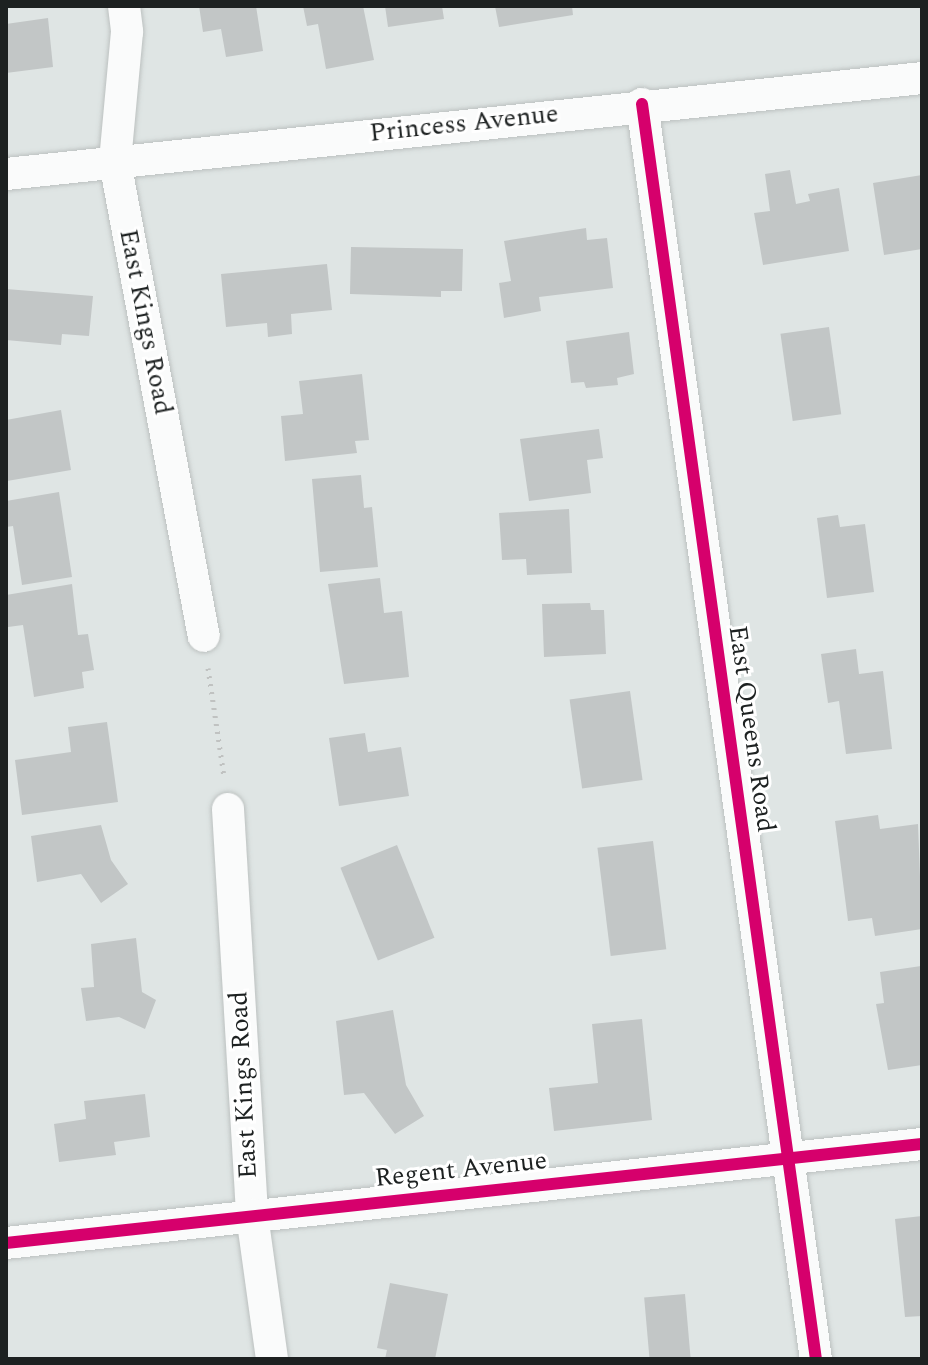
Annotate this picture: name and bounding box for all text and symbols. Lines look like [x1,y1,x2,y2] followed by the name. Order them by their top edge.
[368,99,560,149] street label: Princess Avenue
[112,227,178,417] street label: East Kings Road
[721,624,781,834] street label: East Queens Road
[223,990,265,1180] street label: East Kings Road
[373,1145,549,1195] street label: Regent Avenue

